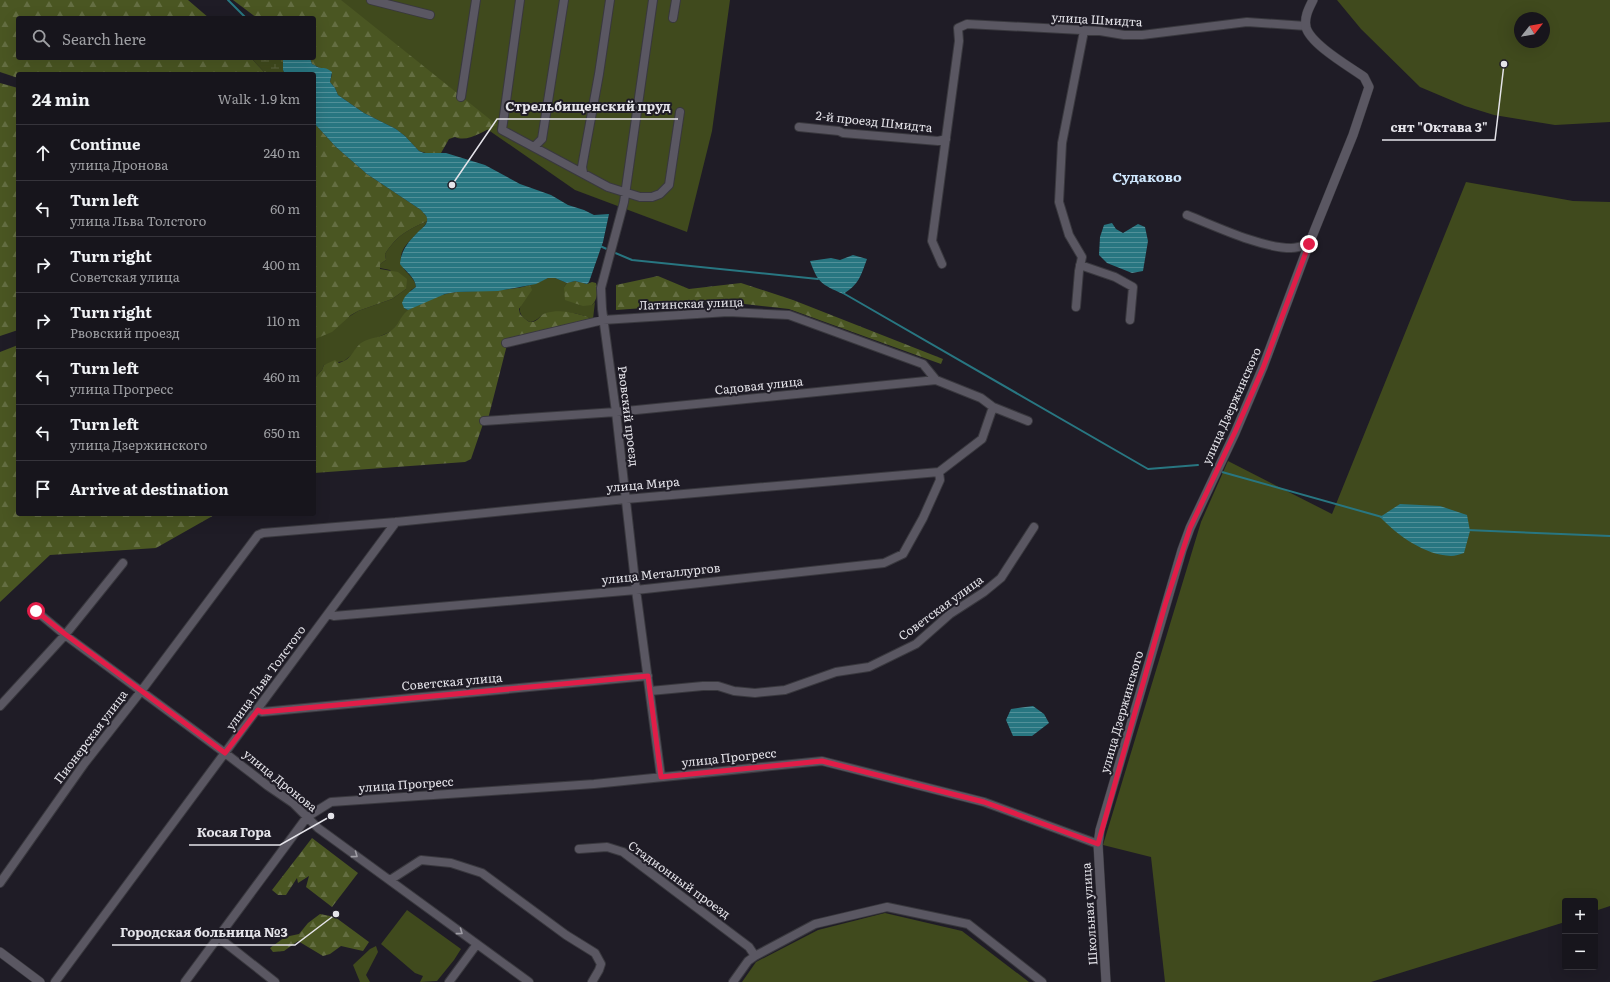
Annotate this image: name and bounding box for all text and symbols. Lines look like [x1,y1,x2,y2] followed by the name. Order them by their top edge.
[1051,8,1144,30] street label: улица Шмидта
[1514,12,1550,48] north arrow
[16,16,316,60] search box
[30,27,52,49] icon: search
[62,27,146,50] text: Search here
[32,86,90,111] text: 24 min
[218,89,300,108] text: Walk · 1.9 km
[497,94,678,119] callout: Стрельбищенский пруд
[505,96,671,115] text: Стрельбищенский пруд
[815,106,934,136] street label: 2-й проезд Шмидта
[1382,115,1495,140] callout: снт "Октава 3"
[1390,117,1488,136] text: снт "Октава 3"
[70,132,140,155] text: Continue
[32,142,54,164] icon: ahead
[264,143,300,162] text: 240 m
[70,155,168,174] text: улица Дронова
[1112,166,1182,186] district label: Судаково
[70,188,139,211] text: Turn left
[32,198,54,220] icon: left
[270,199,300,218] text: 60 m
[70,211,206,230] text: улица Льва Толстого
[1300,235,1318,253] route end
[70,244,152,267] text: Turn right
[32,254,54,276] icon: right
[263,255,300,274] text: 400 m
[70,267,180,286] text: Советская улица
[638,292,744,314] street label: Латинская улица
[70,300,152,323] text: Turn right
[32,310,54,332] icon: right
[267,311,300,330] text: 110 m
[70,323,180,342] text: Рвовский проезд
[1197,344,1265,467] street label: улица Дзержинского
[70,356,139,379] text: Turn left
[614,364,644,467] street label: Рвовский проезд
[32,366,54,388] icon: left
[263,367,300,386] text: 460 m
[714,371,804,399] street label: Садовая улица
[70,379,173,398] text: улица Прогресс
[70,412,139,435] text: Turn left
[32,422,54,444] icon: left
[264,423,300,442] text: 650 m
[70,435,207,454] text: улица Дзержинского
[606,472,681,496] street label: улица Мира
[70,477,229,500] text: Arrive at destination
[32,478,54,500] icon: arrive
[601,558,721,588] street label: улица Металлургов
[894,570,987,644] street label: Советская улица
[27,602,45,620] route start
[221,621,309,734] street label: улица Льва Толстого
[1095,648,1147,775] street label: улица Дзержинского
[401,668,504,694] street label: Советская улица
[49,685,132,787] street label: Пионерская улица
[681,743,777,771] street label: улица Прогресс
[240,745,322,816] street label: улица Дронова
[358,772,454,796] street label: улица Прогресс
[189,820,280,845] callout: Косая Гора
[197,822,272,841] text: Косая Гора
[625,836,735,923] street label: Стадионный проезд
[351,850,358,857] one-way arrow
[1076,862,1102,966] street label: Школьная улица
[1562,898,1598,970] map controls
[1562,898,1598,934] button: +
[112,920,295,945] callout: Городская больница №3
[120,922,288,941] text: Городская больница №3
[456,927,463,934] one-way arrow
[1562,934,1598,970] button: −

